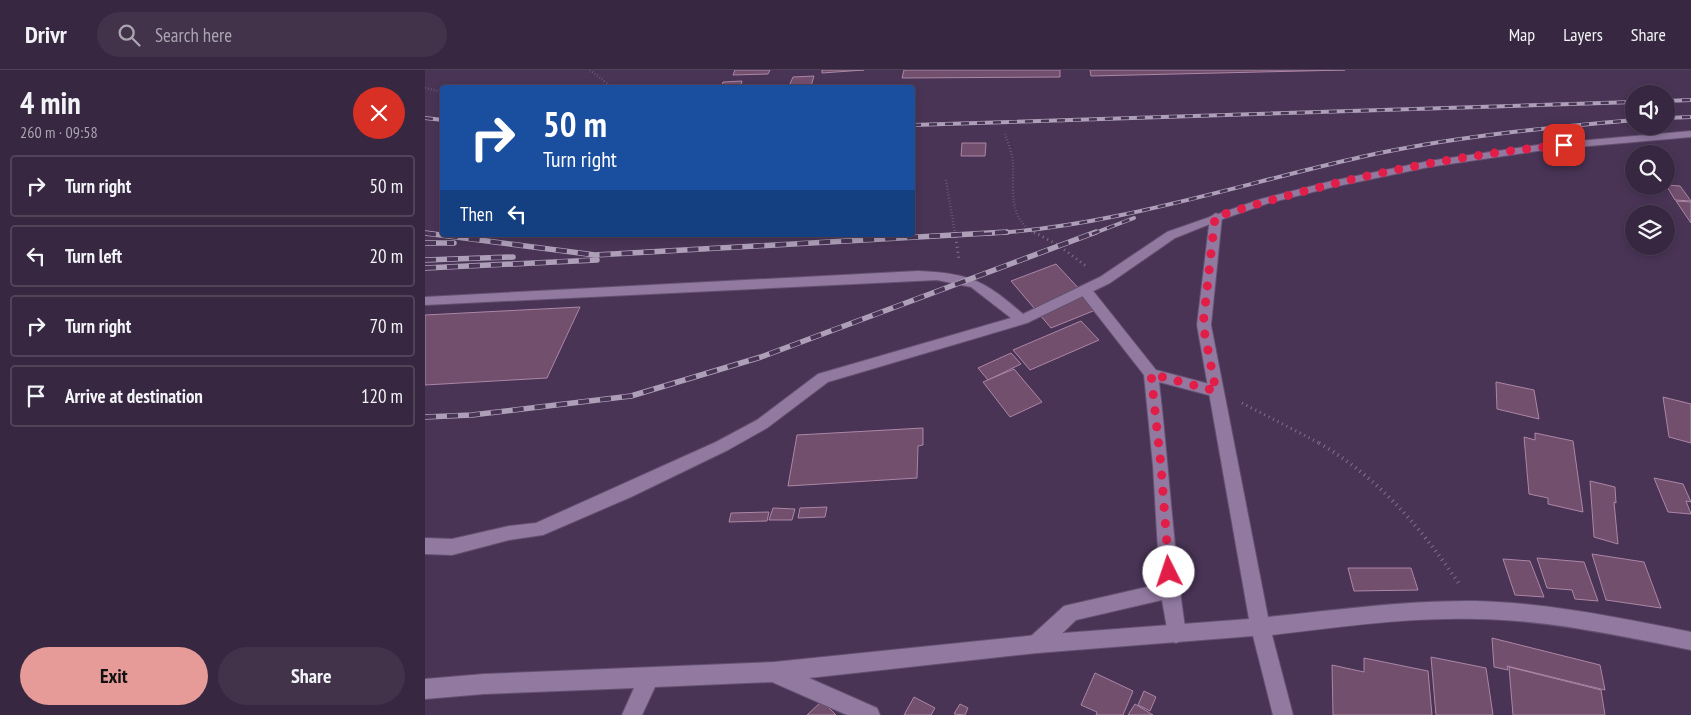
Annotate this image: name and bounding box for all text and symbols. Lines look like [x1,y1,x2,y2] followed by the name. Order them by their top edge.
[97,12,447,57] search box
[25,19,67,50] text: Drivr
[115,21,143,49] icon: search
[155,23,232,47] text: Search here
[1509,23,1535,46] text: Map
[1563,23,1603,46] text: Layers
[1631,23,1666,46] text: Share
[20,83,81,122] text: 4 min
[1625,85,1675,255] map controls
[1625,85,1675,135] button: sound
[353,87,405,139] button: close
[543,101,607,147] text: 50 m
[460,105,525,170] icon: right
[20,122,98,142] text: 260 m · 09:58
[1543,124,1585,166] pin
[1550,131,1578,159] icon: arrive
[543,145,617,173] text: Turn right
[1625,145,1675,195] button: search
[22,172,50,200] icon: right
[65,174,131,198] text: Turn right
[370,174,403,198] text: 50 m
[503,200,531,228] icon: left
[460,202,493,226] text: Then
[1625,205,1675,255] button: layers
[22,242,50,270] icon: left
[65,244,122,268] text: Turn left
[370,244,403,268] text: 20 m
[22,312,50,340] icon: right
[65,314,131,338] text: Turn right
[370,314,403,338] text: 70 m
[22,382,50,410] icon: arrive
[65,384,203,408] text: Arrive at destination
[361,384,403,408] text: 120 m
[1142,545,1194,597] position arrow
[20,647,208,705] button: Exit
[218,647,405,705] button: Share

